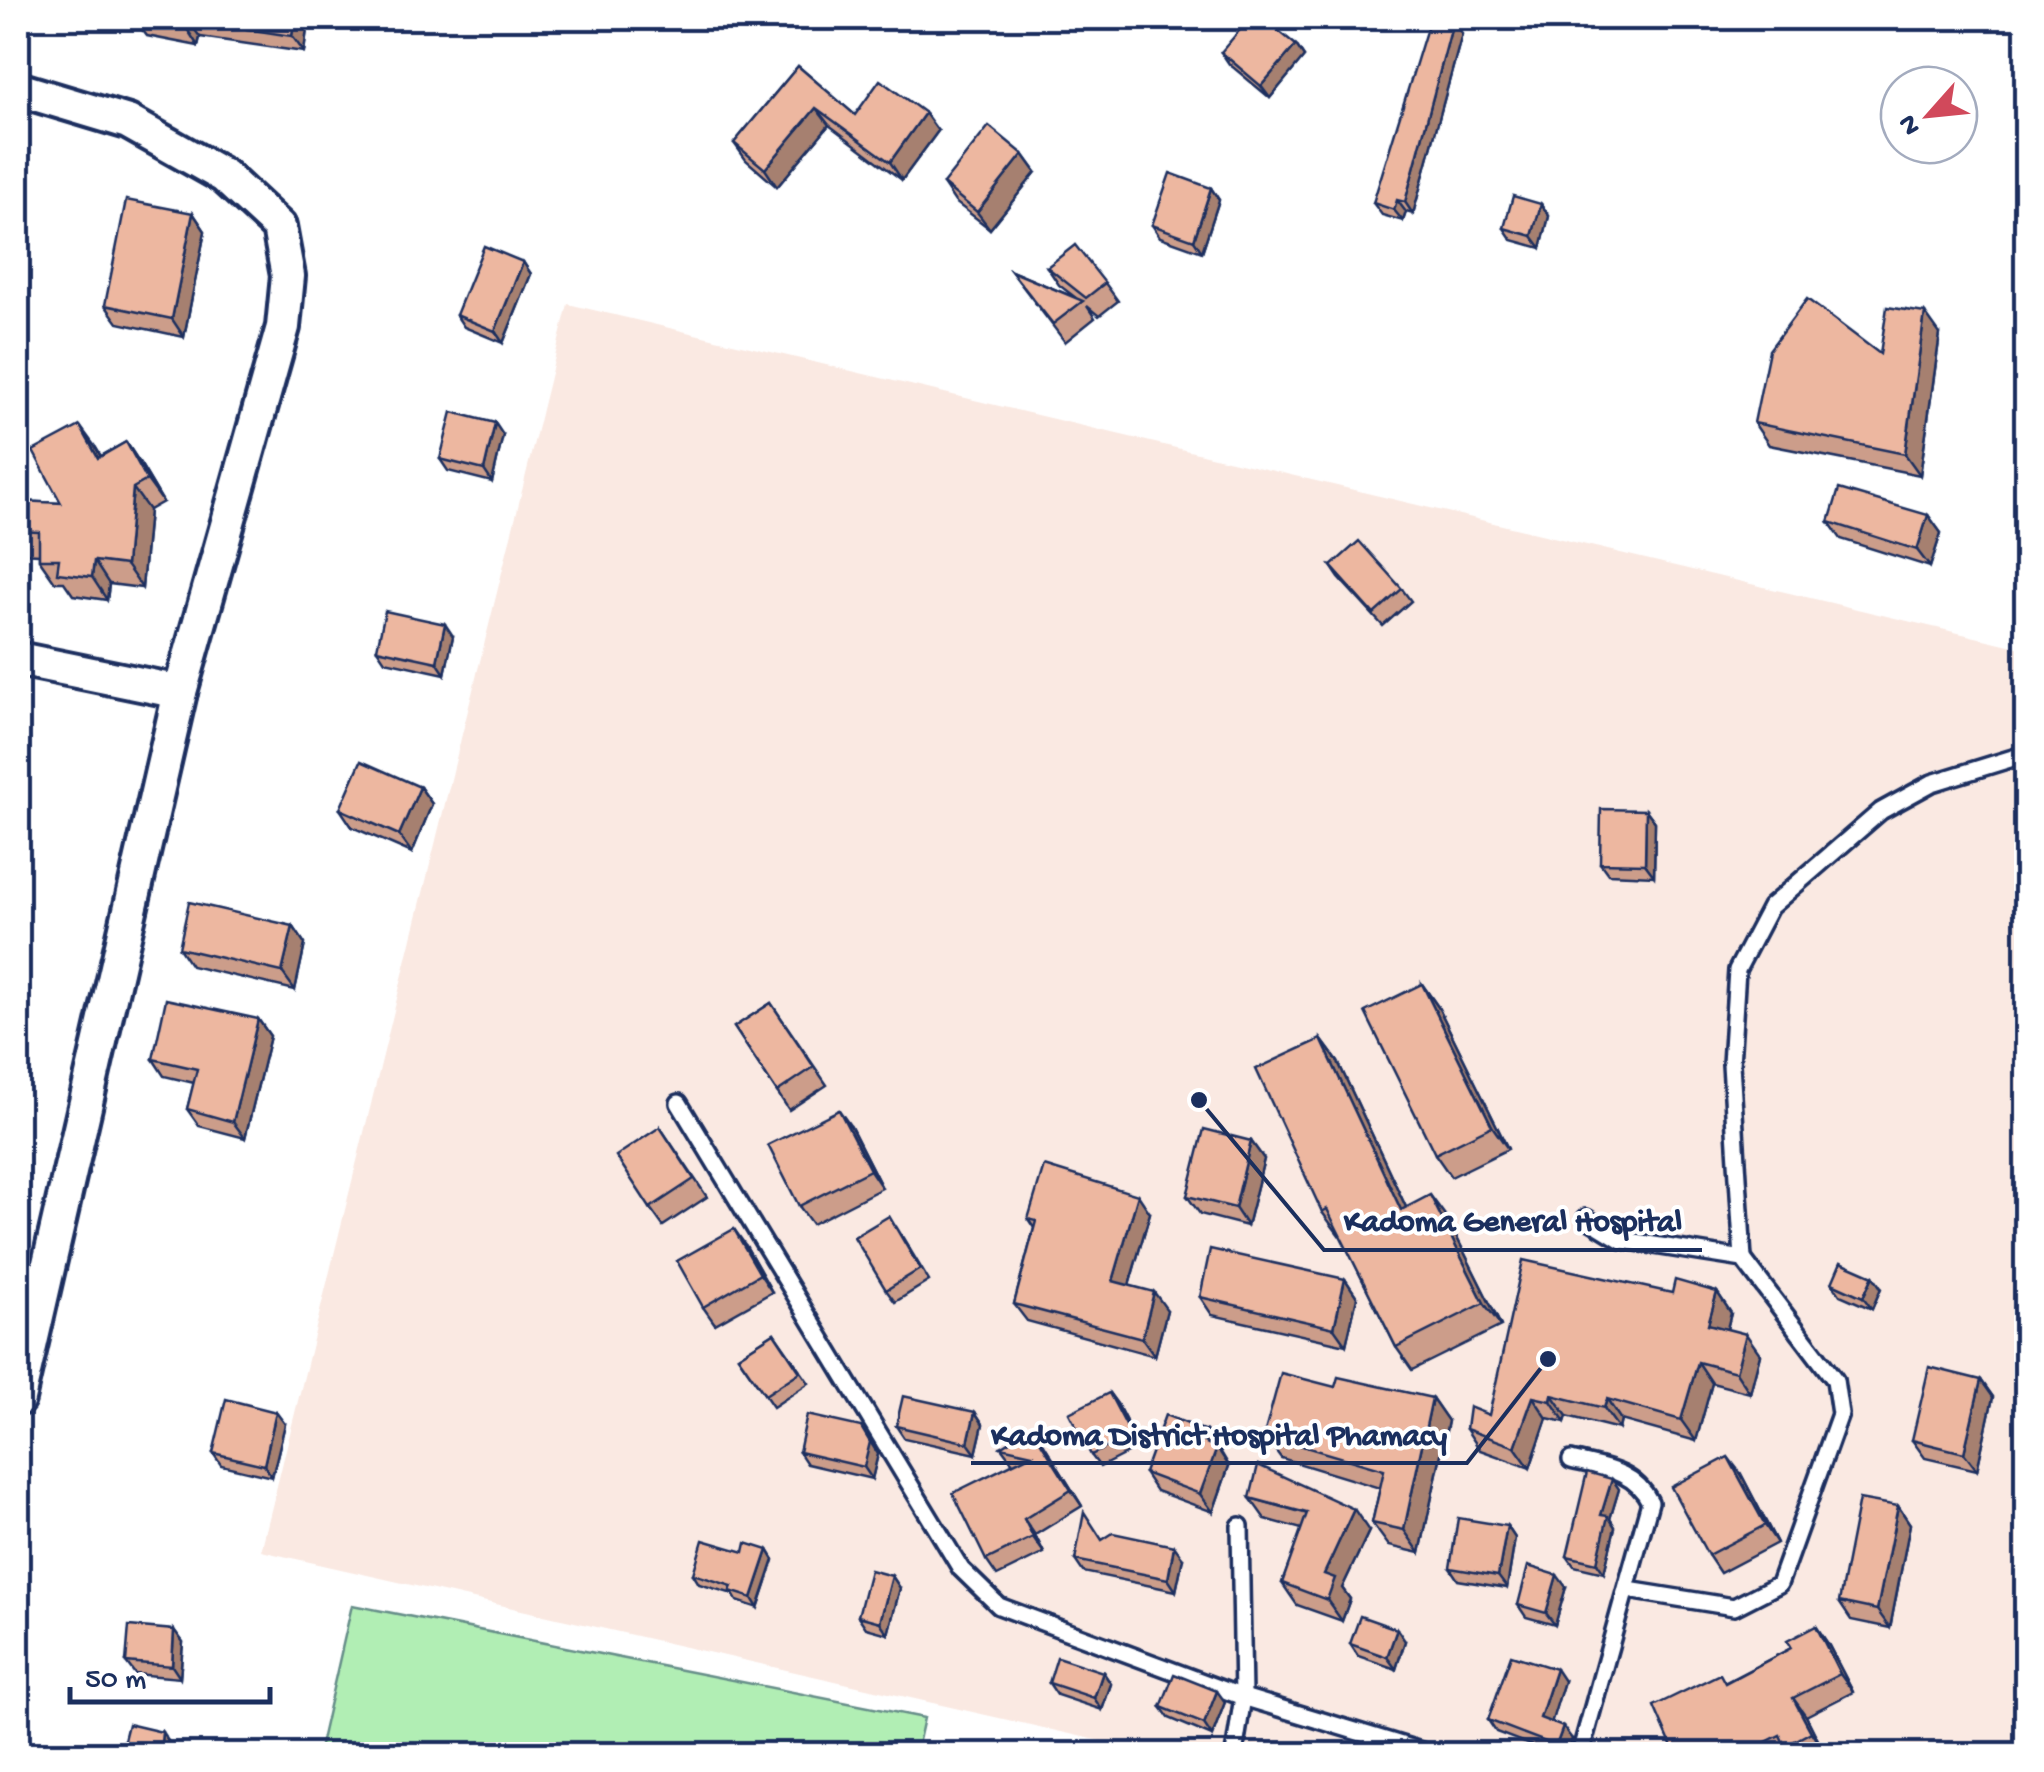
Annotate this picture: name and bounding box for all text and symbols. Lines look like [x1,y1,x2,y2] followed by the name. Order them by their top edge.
[1879,65,1979,165] north arrow
[1892,109,1930,140] text: N
[1324,1188,1702,1250] callout: Kadoma General Hospital
[1343,1205,1682,1243] text: Kadoma General Hospital
[971,1401,1467,1463] callout: Kadoma District Hospital Phamacy
[990,1419,1447,1457] text: Kadoma District Hospital Phamacy
[70,1642,270,1704] scale bar
[85,1664,146,1699] text: 50 m

